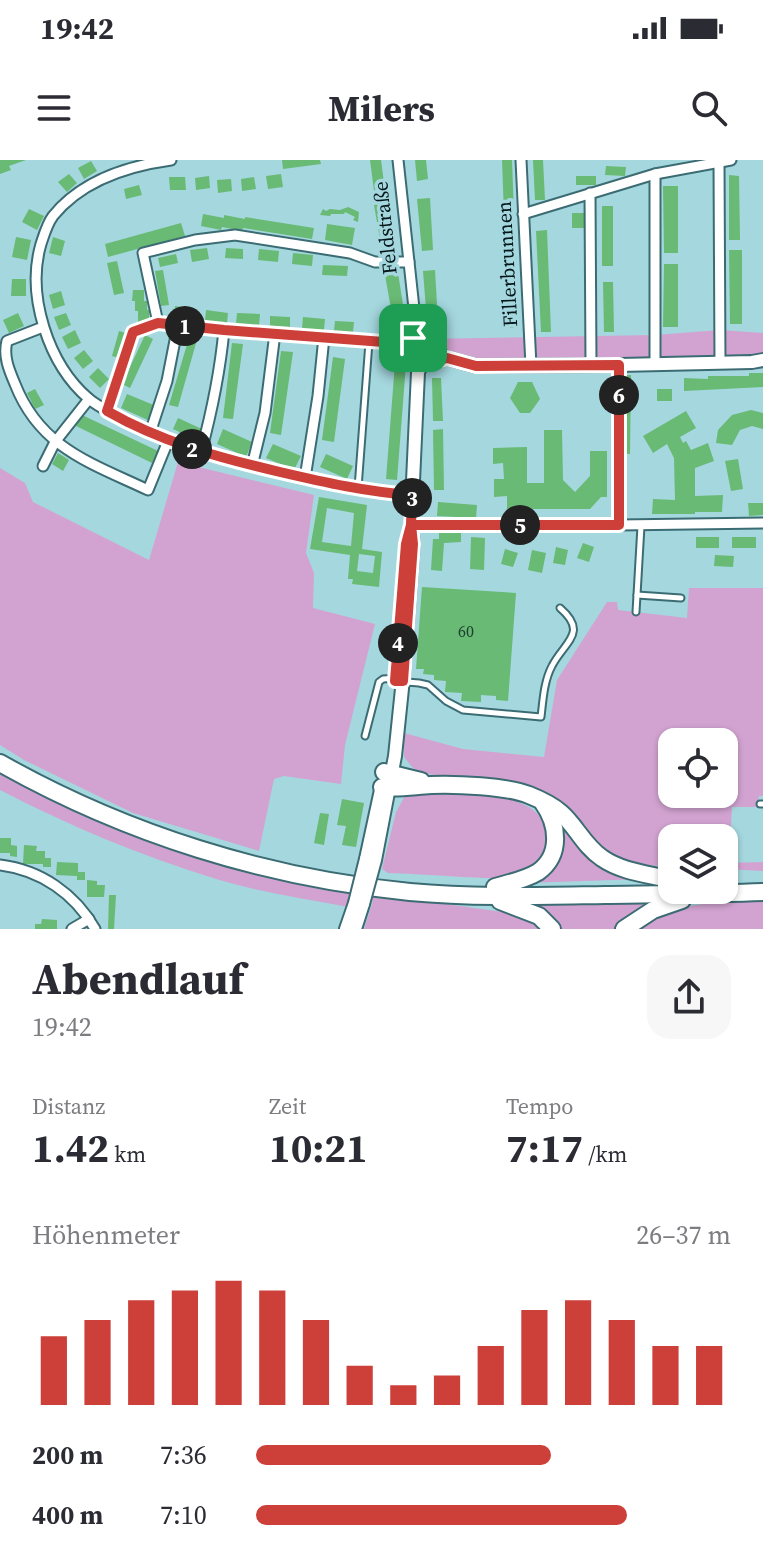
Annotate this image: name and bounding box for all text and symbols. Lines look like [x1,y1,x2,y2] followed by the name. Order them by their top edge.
[40,8,114,49] text: 19:42
[328,84,435,133] text: Milers
[32,86,76,130] icon: menu
[687,86,731,130] icon: search
[366,180,404,276] street label: Feldstraße
[490,200,524,328] street label: Fillerbrunnen
[379,304,447,372] pin
[165,306,205,346] pin: 1
[179,311,191,341] text: 1
[391,316,435,360] icon: arrive
[599,375,639,415] pin: 6
[613,380,625,410] text: 6
[172,429,212,469] pin: 2
[186,434,198,464] text: 2
[392,478,432,518] pin: 3
[406,483,418,513] text: 3
[500,505,540,545] pin: 5
[514,510,526,540] text: 5
[458,620,474,642] house number: 60
[378,623,418,663] pin: 4
[392,628,404,658] text: 4
[658,728,738,904] map controls
[658,728,738,808] button: locate
[658,824,738,904] button: layers
[32,948,244,1009] text: Abendlauf
[647,955,731,1039] button: share
[32,1009,92,1045] text: 19:42
[32,1091,105,1121] text: Distanz
[269,1091,306,1121] text: Zeit
[506,1091,573,1121] text: Tempo
[32,1121,109,1175] text: 1.42
[269,1121,368,1175] text: 10:21
[506,1121,583,1175] text: 7:17
[109,1139,146,1169] text: km
[583,1139,627,1169] text: /km
[32,1217,180,1253] text: Höhenmeter
[636,1217,731,1253] text: 26–37 m
[32,1437,103,1473] text: 200 m
[160,1437,207,1473] text: 7:36
[32,1497,103,1533] text: 400 m
[160,1497,207,1533] text: 7:10

